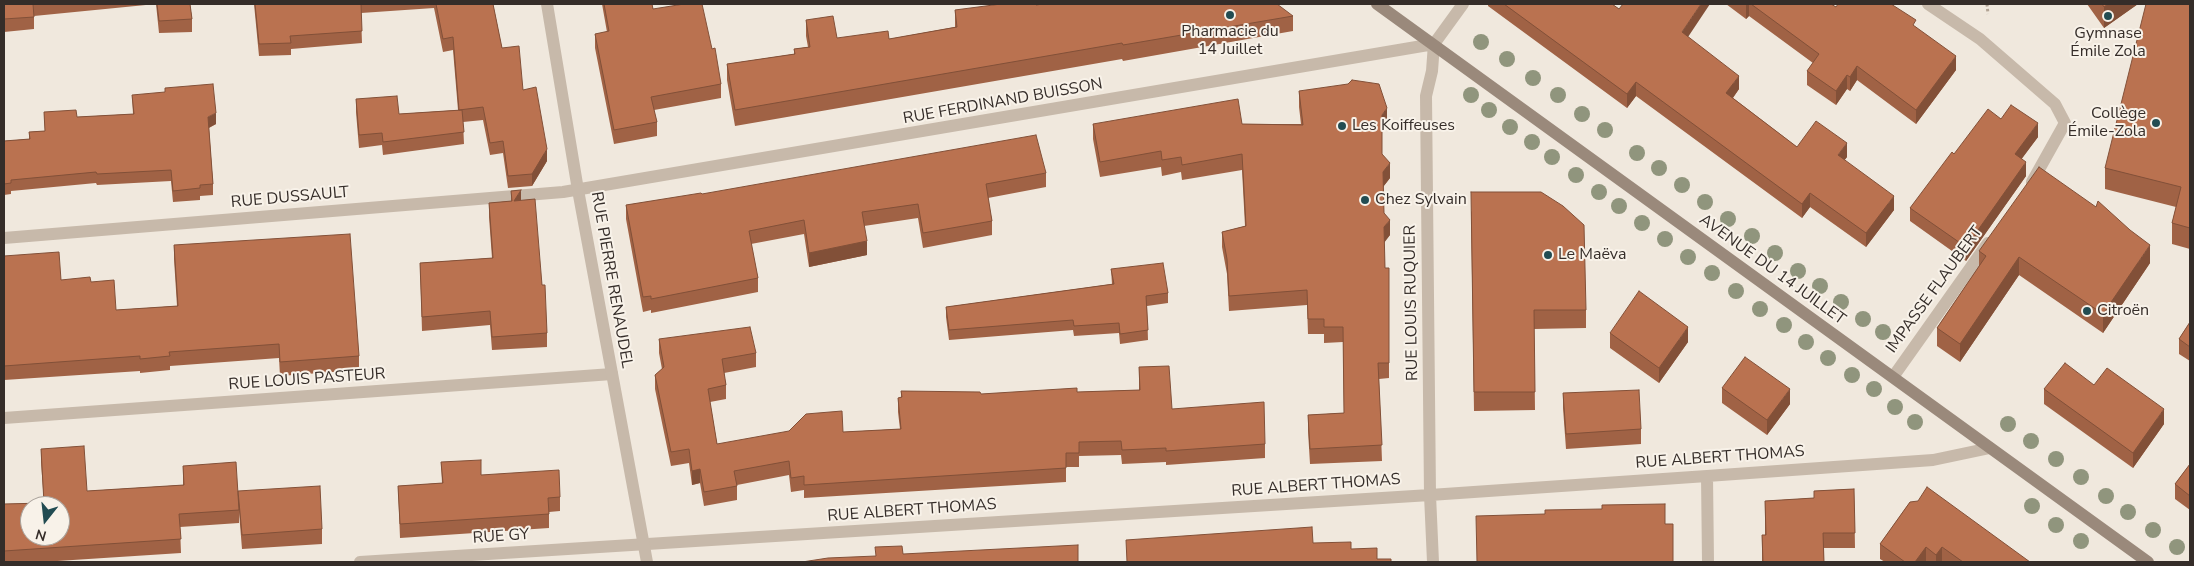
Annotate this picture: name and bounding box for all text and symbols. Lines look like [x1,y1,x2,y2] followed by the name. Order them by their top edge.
[1224,9,1236,21] marker: Pharmacie du 14 Juillet
[2102,10,2114,22] marker: Gymnase Émile Zola
[1181,22,1279,60] place label: Pharmacie du 14 Juillet
[2070,24,2146,62] place label: Gymnase Émile Zola
[902,75,1104,129] street label: RUE FERDINAND BUISSON
[2068,104,2146,142] place label: Collège Émile-Zola
[1352,116,1455,136] place label: Les Koiffeuses
[2150,117,2162,129] marker: Collège Émile-Zola
[1336,120,1348,132] marker: Les Koiffeuses
[230,183,350,213] street label: RUE DUSSAULT
[586,190,636,370] street label: RUE PIERRE RENAUDEL
[1375,190,1467,210] place label: Chez Sylvain
[1359,194,1371,206] marker: Chez Sylvain
[1695,210,1849,330] street label: AVENUE DU 14 JUILLET
[1883,223,1987,357] street label: IMPASSE FLAUBERT
[1401,225,1423,381] street label: RUE LOUIS RUQUIER
[1558,245,1626,265] place label: Le Maëva
[1542,249,1554,261] marker: Le Maëva
[2097,301,2149,321] place label: Citroën
[2081,305,2093,317] marker: Citroën
[228,365,386,395] street label: RUE LOUIS PASTEUR
[1635,443,1805,473] street label: RUE ALBERT THOMAS
[1231,471,1401,501] street label: RUE ALBERT THOMAS
[20,496,70,546] north arrow
[827,496,997,526] street label: RUE ALBERT THOMAS
[33,524,49,546] text: N
[472,525,530,549] street label: RUE GY

